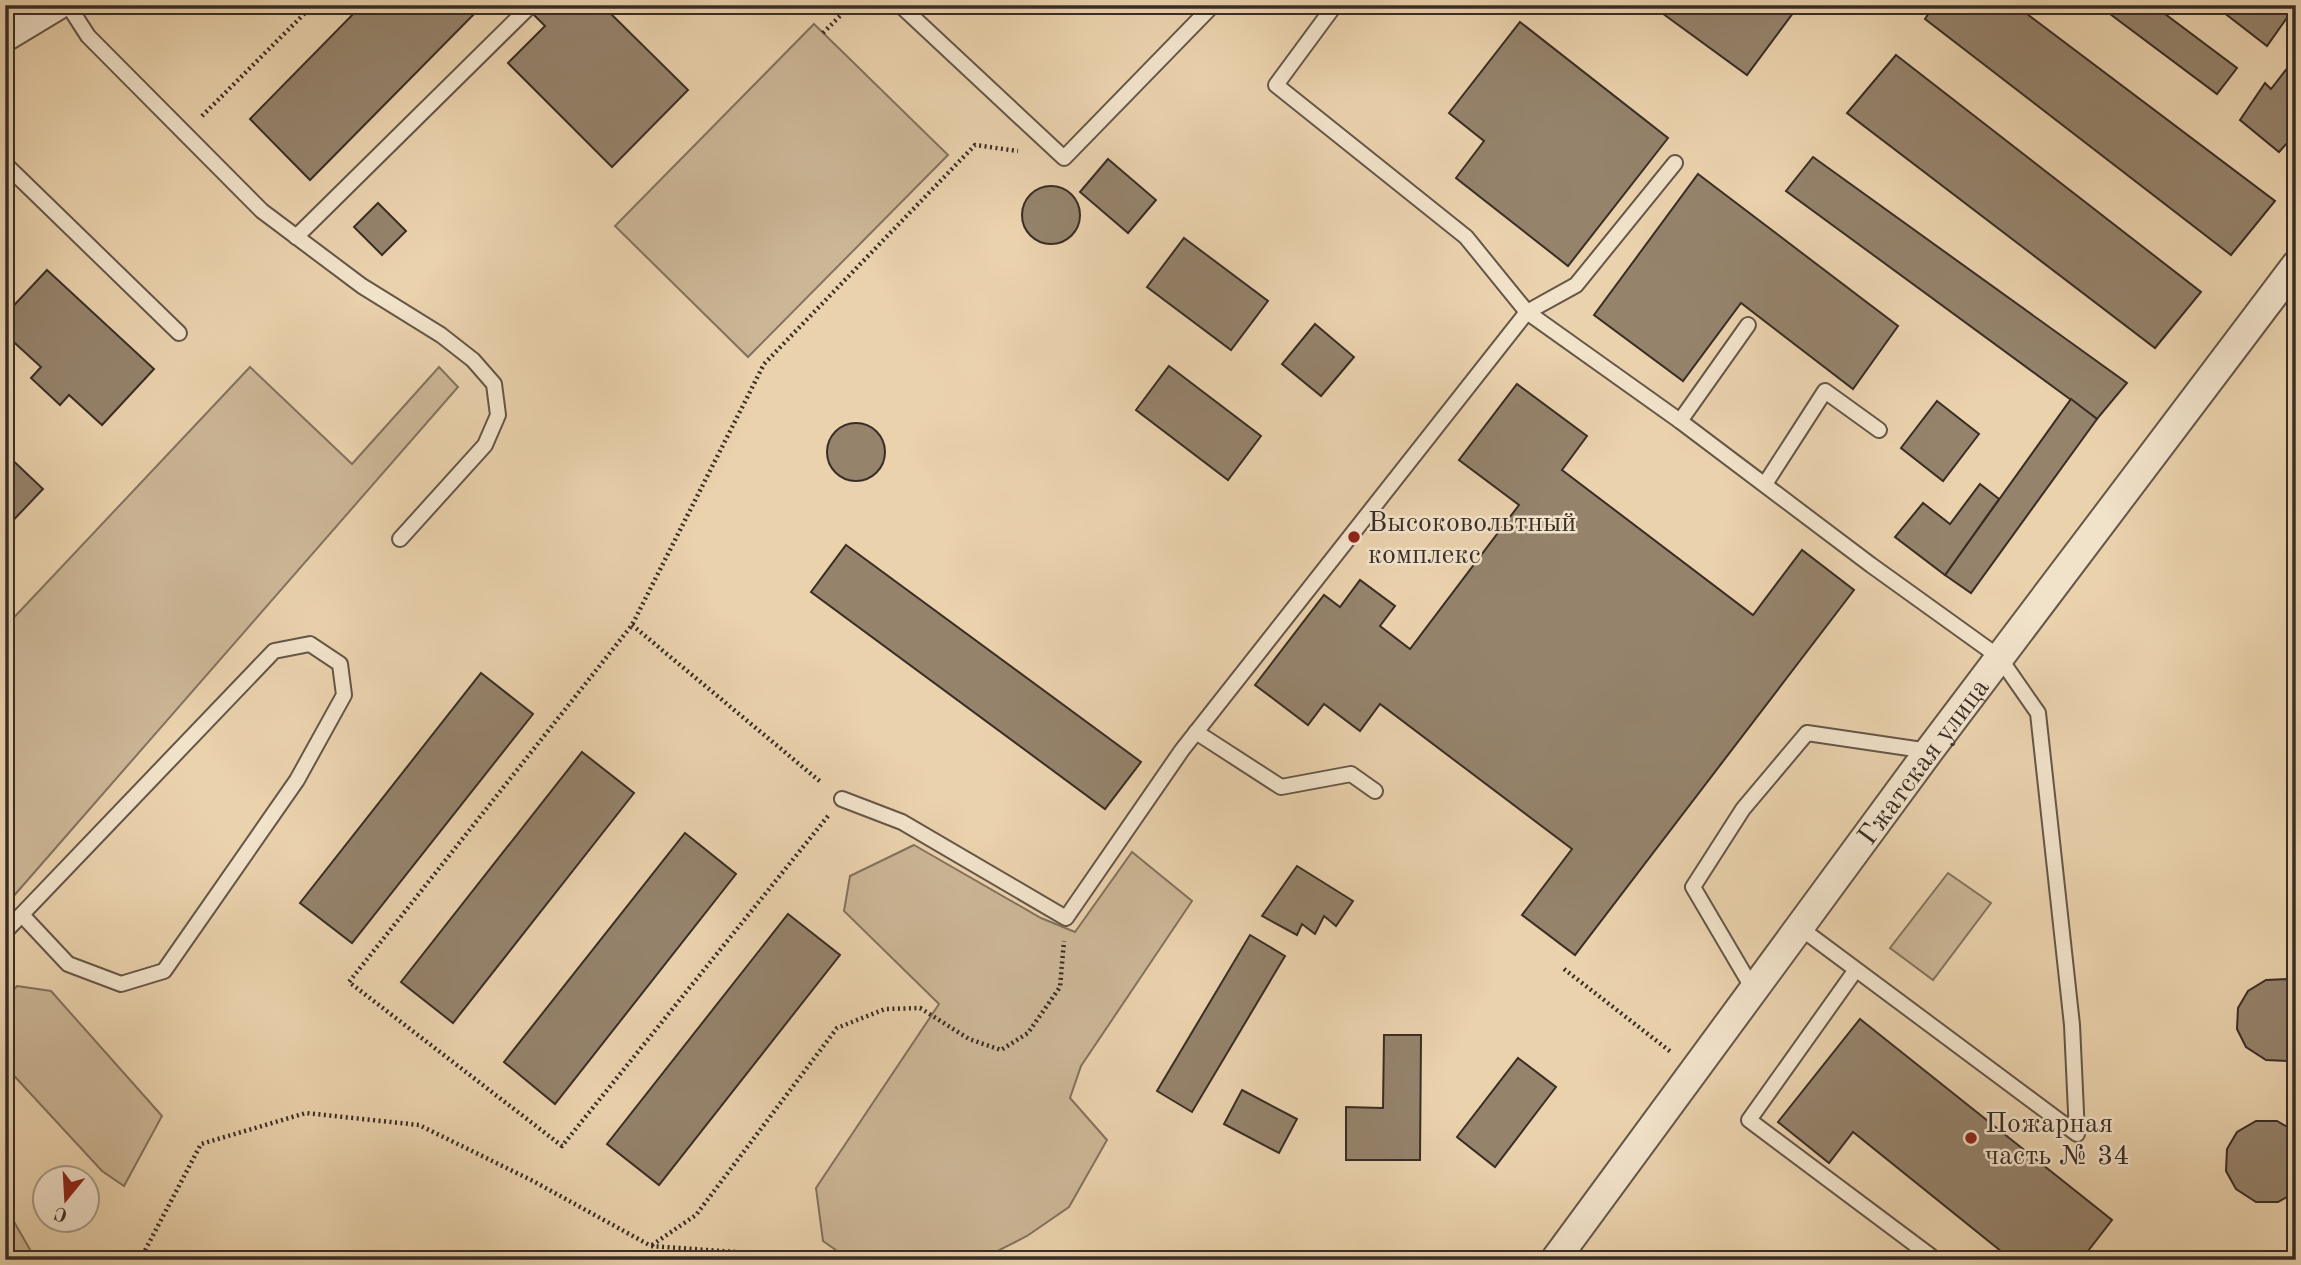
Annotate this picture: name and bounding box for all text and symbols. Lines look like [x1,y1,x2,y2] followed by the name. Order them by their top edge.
[1368,510,1576,570] place label: Высоковольтный комплекc
[1346,529,1362,545] marker: Высоковольтный комплекc
[1854,674,1996,851] street label: Гжатская улица
[1985,1111,2129,1171] place label: Пожарная часть № 34
[1963,1130,1979,1146] marker: Пожарная часть № 34
[32,1164,102,1234] north arrow
[53,1202,70,1224] text: С

